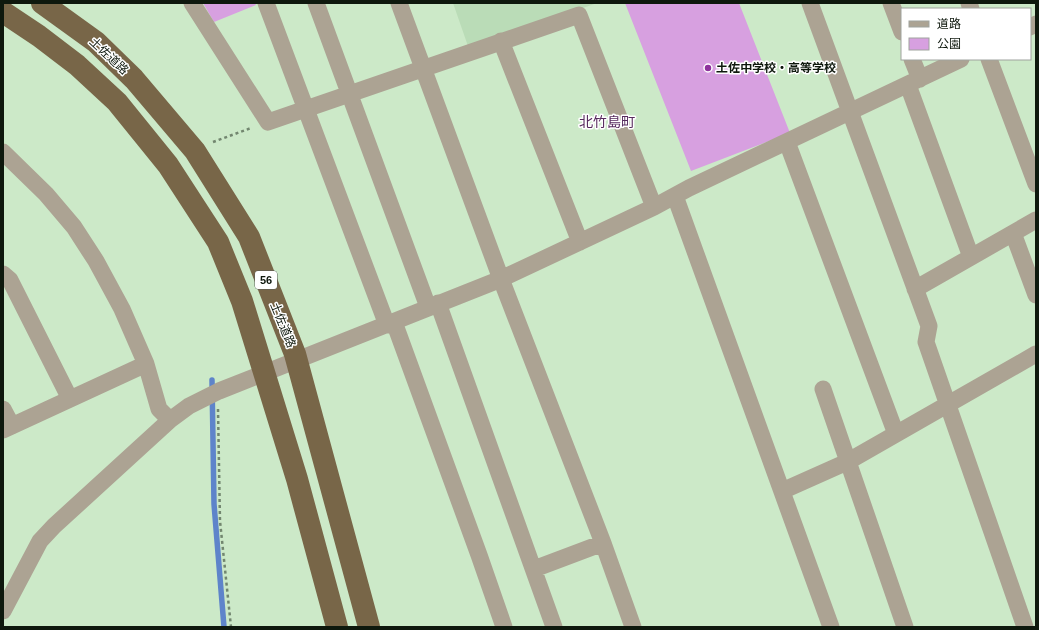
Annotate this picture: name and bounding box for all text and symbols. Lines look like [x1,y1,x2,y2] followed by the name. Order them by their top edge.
[901,8,1031,60] legend
[937,17,961,31] text: 道路
[87,35,131,77] street label: 土佐道路
[937,37,961,51] text: 公園
[716,61,836,75] place label: 土佐中学校・高等学校
[703,63,713,73] marker: 土佐中学校・高等学校
[579,114,635,130] district label: 北竹島町
[255,271,277,289] road number: 56
[268,300,298,350] street label: 土佐道路

